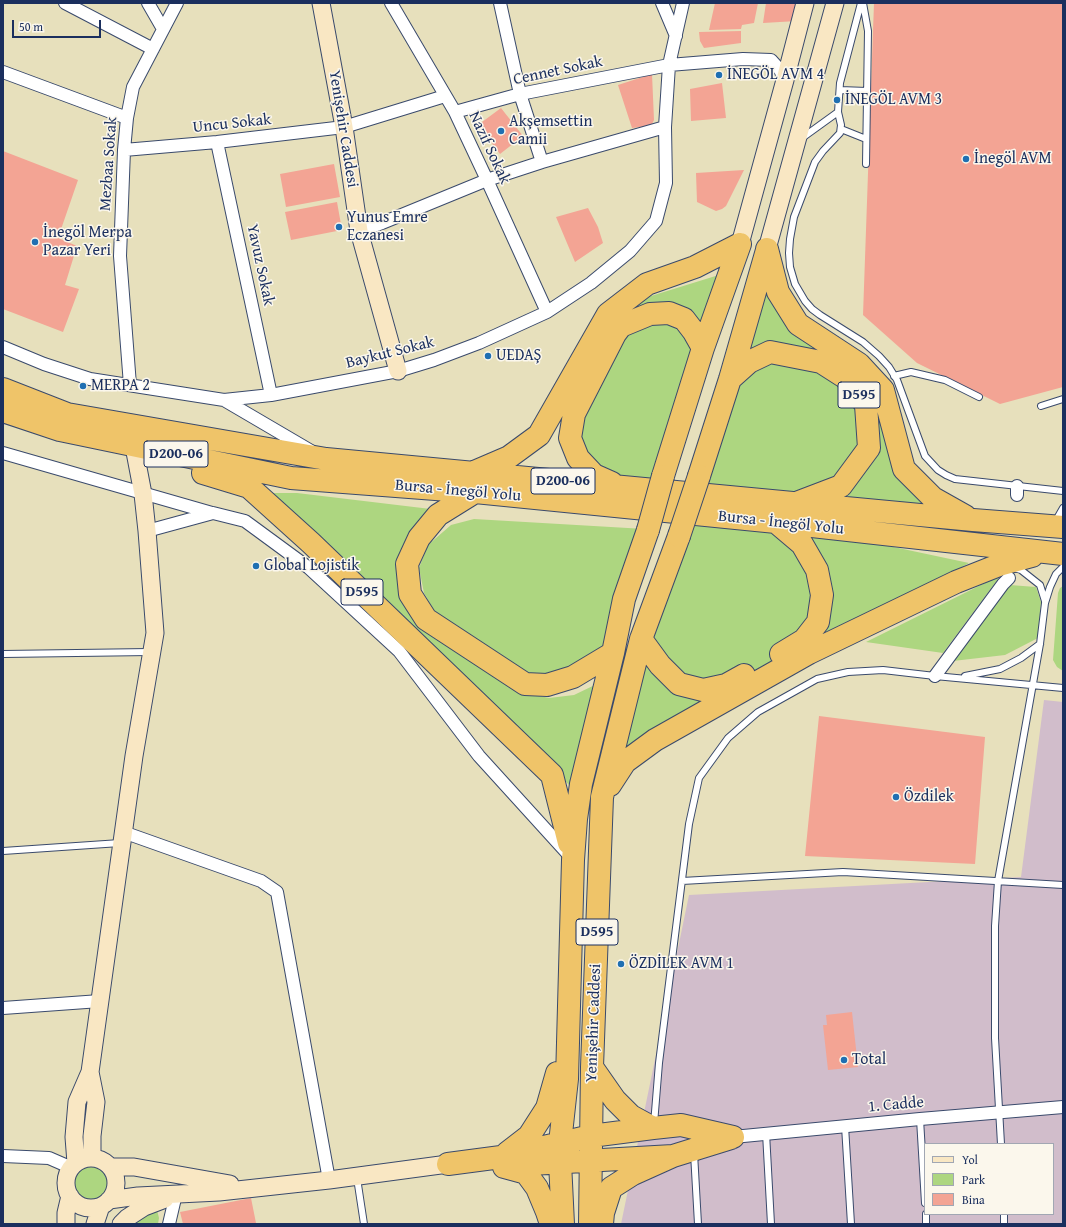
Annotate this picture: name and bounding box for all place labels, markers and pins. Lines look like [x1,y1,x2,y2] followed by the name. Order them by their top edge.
[727,65,824,85] place label: İNEGÖL AVM 4
[714,70,724,80] marker: İNEGÖL AVM 4
[845,90,942,110] place label: İNEGÖL AVM 3
[832,95,842,105] marker: İNEGÖL AVM 3
[509,112,592,150] place label: Akşemsettin Camii
[496,126,506,136] marker: Akşemsettin Camii
[974,149,1052,169] place label: İnegöl AVM
[961,154,971,164] marker: İnegöl AVM
[347,208,428,246] place label: Yunus Emre Eczanesi
[334,222,344,232] marker: Yunus Emre Eczanesi
[43,223,132,261] place label: İnegöl Merpa Pazar Yeri
[30,237,40,247] marker: İnegöl Merpa Pazar Yeri
[496,346,541,366] place label: UEDAŞ
[483,351,493,361] marker: UEDAŞ
[91,376,150,396] place label: MERPA 2
[78,381,88,391] marker: MERPA 2
[264,556,359,576] place label: Global Lojistik
[251,561,261,571] marker: Global Lojistik
[904,787,954,807] place label: Özdilek
[891,792,901,802] marker: Özdilek
[629,954,734,974] place label: ÖZDİLEK AVM 1
[616,959,626,969] marker: ÖZDİLEK AVM 1
[852,1050,886,1070] place label: Total
[839,1055,849,1065] marker: Total

